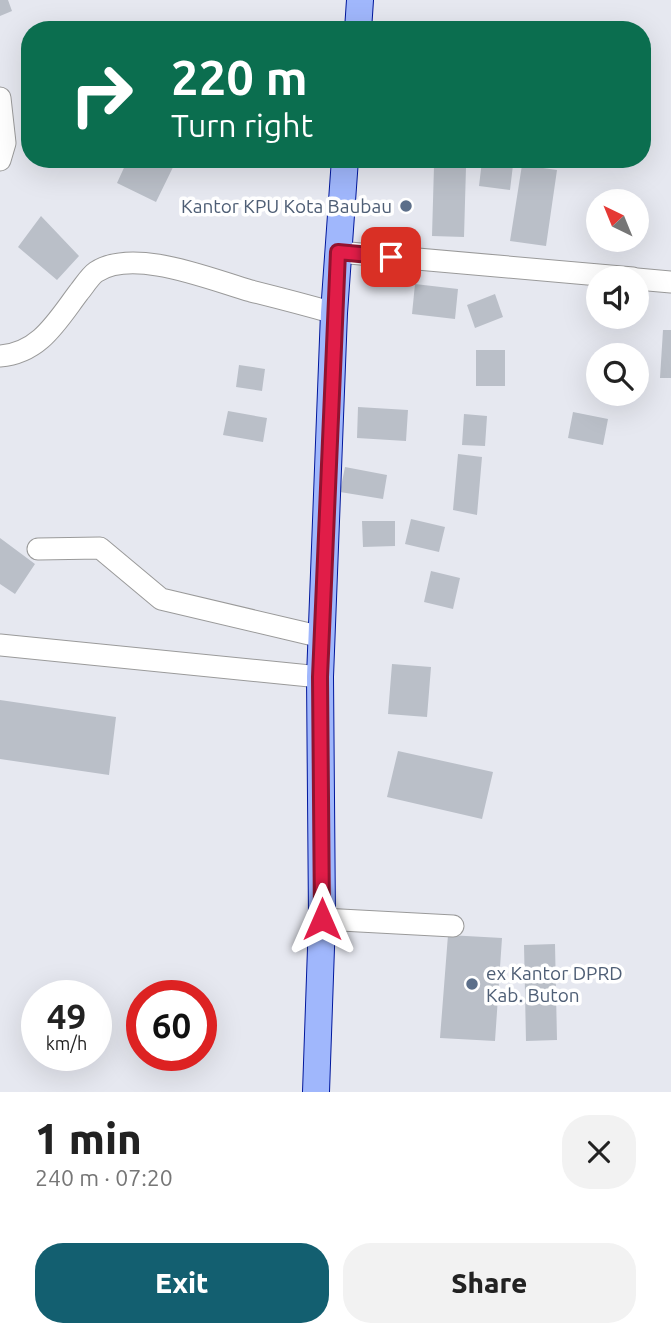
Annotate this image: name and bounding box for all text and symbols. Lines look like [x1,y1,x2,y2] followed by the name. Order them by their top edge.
[56,49,147,140] icon: right
[171,49,308,104] text: 220 m
[171,107,313,143] text: Turn right
[586,189,649,252] north arrow
[586,189,649,406] map controls
[181,195,392,217] place label: Kantor KPU Kota Baubau
[398,198,414,214] marker: Kantor KPU Kota Baubau
[361,227,421,287] pin
[372,238,410,276] icon: arrive
[586,266,649,329] button: sound
[586,343,649,406] button: search
[285,882,359,956] position arrow
[486,962,623,1006] place label: ex Kantor DPRD Kab. Buton
[464,976,480,992] marker: ex Kantor DPRD Kab. Buton
[126,980,217,1071] speed limit sign: 60
[47,996,86,1036] text: 49
[46,1033,87,1053] text: km/h
[35,1115,142,1162] text: 1 min
[562,1115,636,1189] button: close
[35,1165,173,1190] text: 240 m · 07:20
[35,1243,329,1323] button: Exit
[343,1243,636,1323] button: Share

